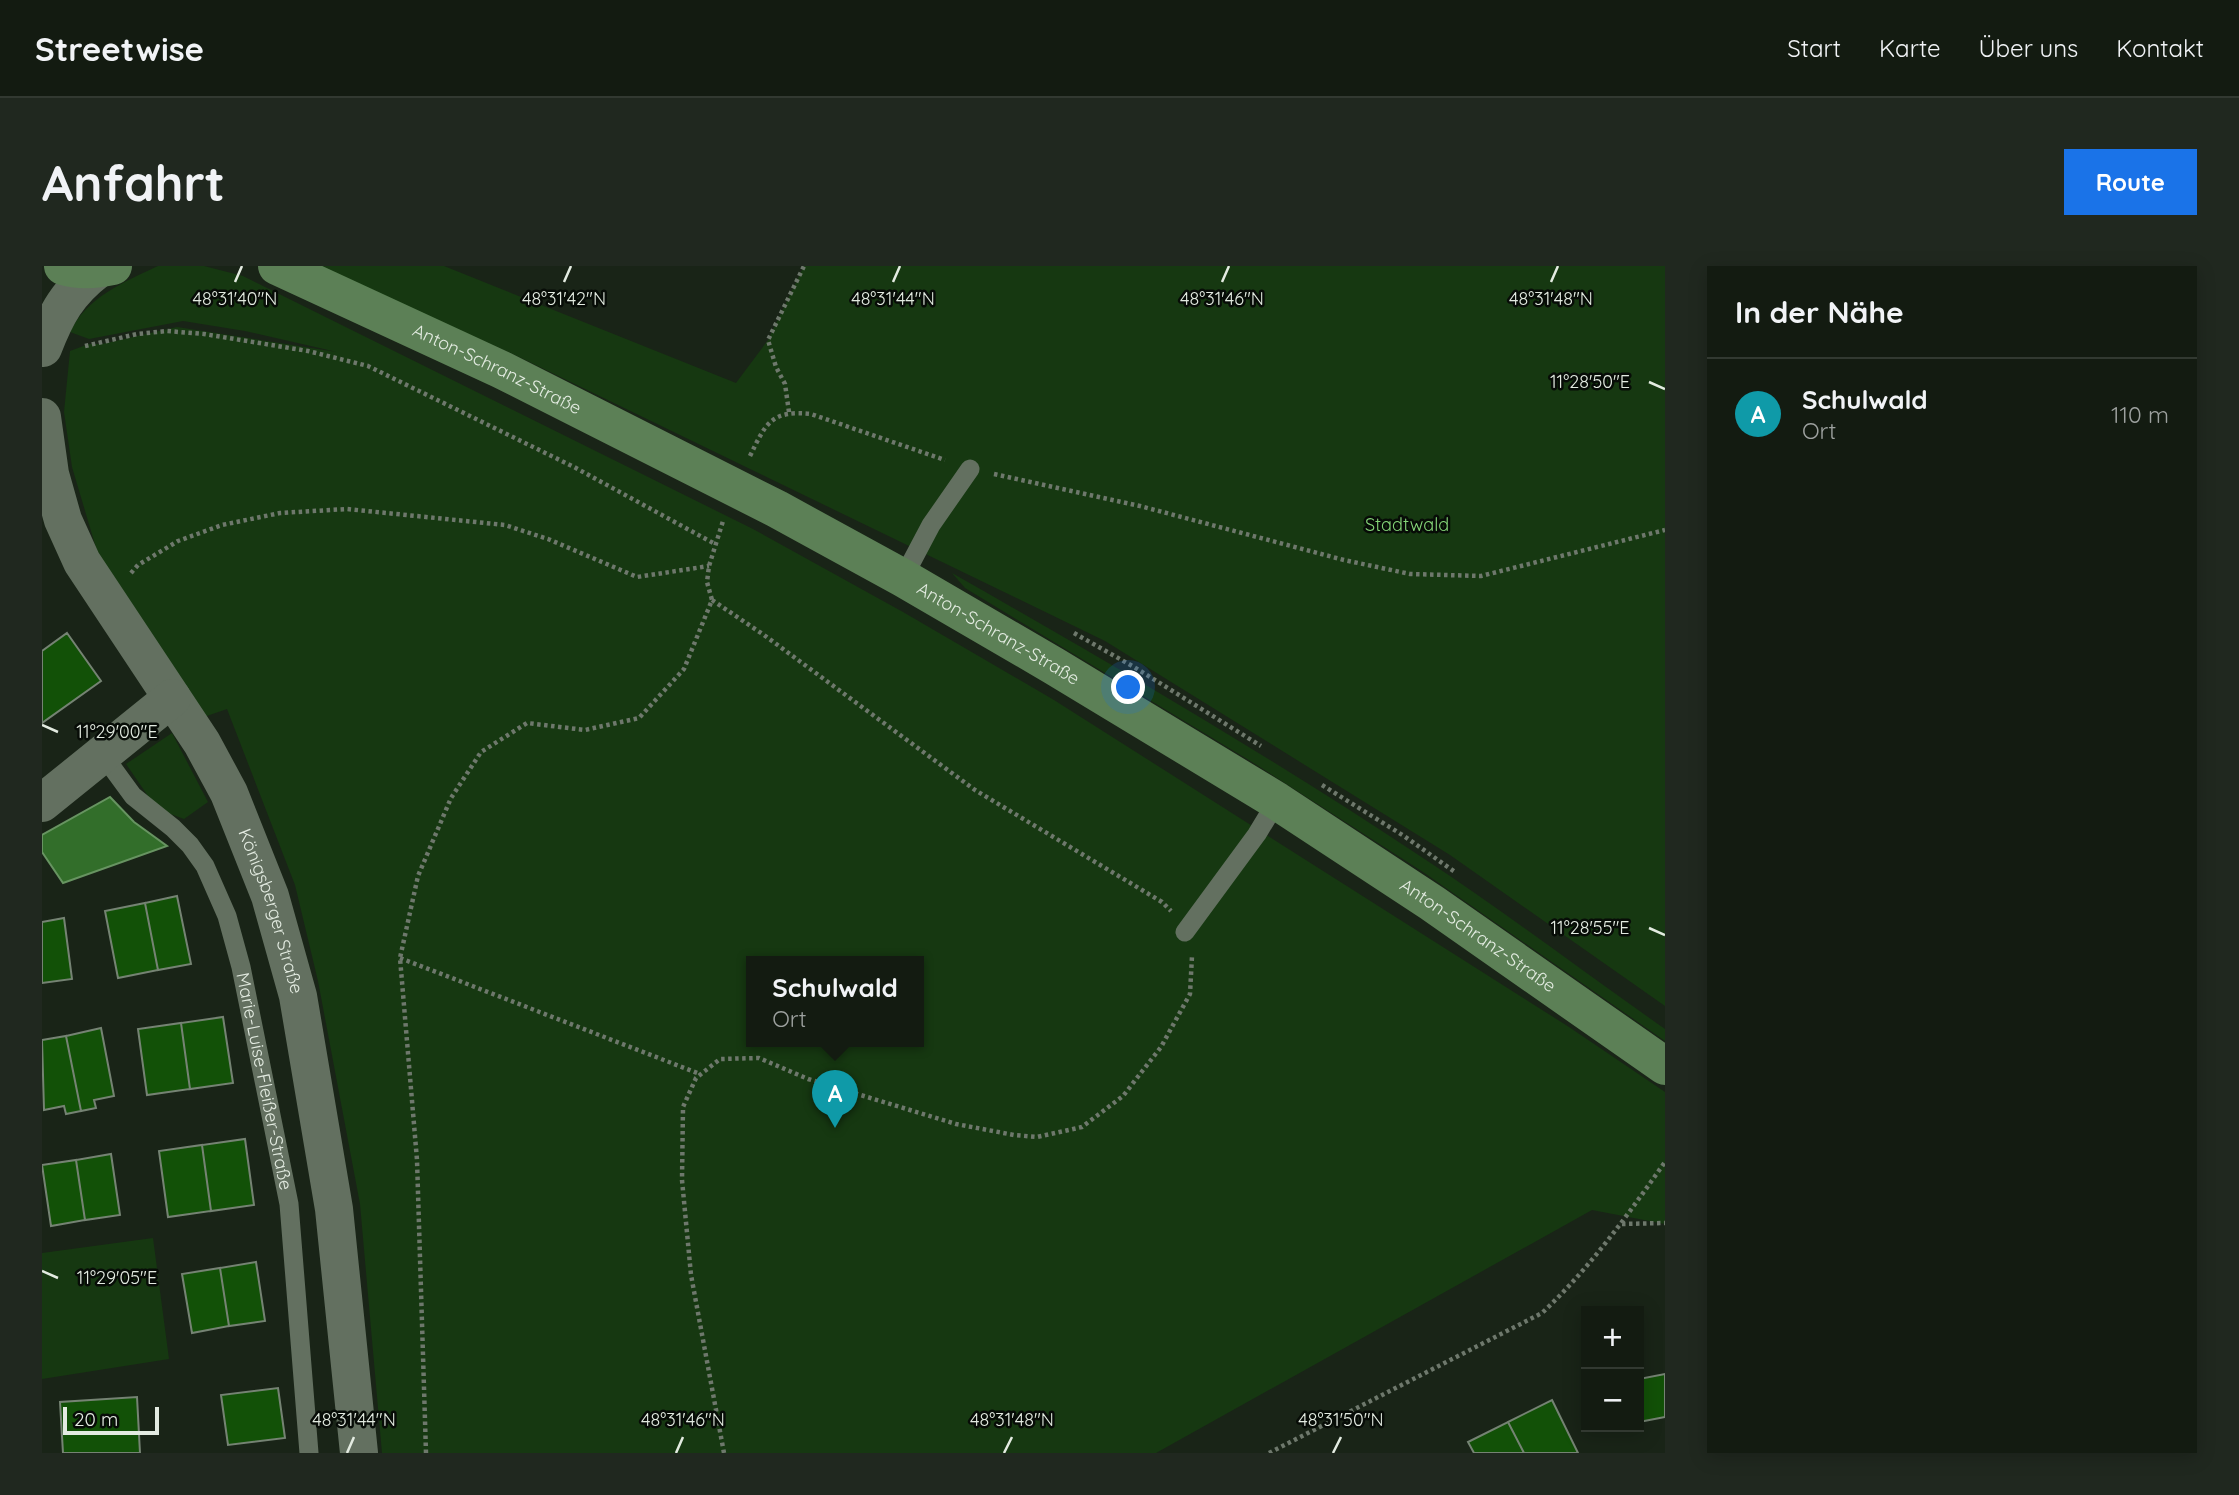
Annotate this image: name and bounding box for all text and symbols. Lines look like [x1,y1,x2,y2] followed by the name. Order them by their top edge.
[35,28,204,69] text: Streetwise
[1787,33,1841,63] text: Start
[1879,33,1940,63] text: Karte
[1978,33,2078,63] text: Über uns
[2116,33,2204,63] text: Kontakt
[2064,149,2197,215] button: Route
[42,152,225,213] text: Anfahrt
[193,287,277,310] text: 48°31'40"N
[522,287,606,310] text: 48°31'42"N
[851,287,935,310] text: 48°31'44"N
[1180,287,1264,310] text: 48°31'46"N
[1509,287,1593,310] text: 48°31'48"N
[1735,293,1904,331] text: In der Nähe
[409,318,586,419] street label: Anton-Schranz-Straße
[1550,370,1630,393] text: 11°28'50"E
[1802,383,1928,416] text: Schulwald
[1751,400,1765,429] text: A
[2111,400,2169,429] text: 110 m
[1802,416,1836,445] text: Ort
[1365,513,1449,536] park label: Stadtwald
[913,577,1084,690] street label: Anton-Schranz-Straße
[1111,670,1145,704] your location
[76,720,158,743] text: 11°29'00"E
[233,825,309,996] street label: Königsberger Straße
[1396,873,1561,997] street label: Anton-Schranz-Straße
[1550,916,1630,939] text: 11°28'55"E
[746,956,924,1047] popup
[231,970,298,1192] street label: Marie-Luise-Fleißer-Straße
[772,971,898,1004] text: Schulwald
[772,1004,806,1033] text: Ort
[812,1070,858,1128] pin: A
[77,1266,157,1289] text: 11°29'05"E
[1581,1306,1644,1432] map controls
[1581,1306,1644,1369] button: +
[1581,1369,1644,1432] button: −
[63,1404,159,1436] scale bar
[74,1407,118,1431] text: 20 m
[312,1408,396,1431] text: 48°31'44"N
[641,1408,725,1431] text: 48°31'46"N
[970,1408,1054,1431] text: 48°31'48"N
[1298,1408,1384,1431] text: 48°31'50"N

